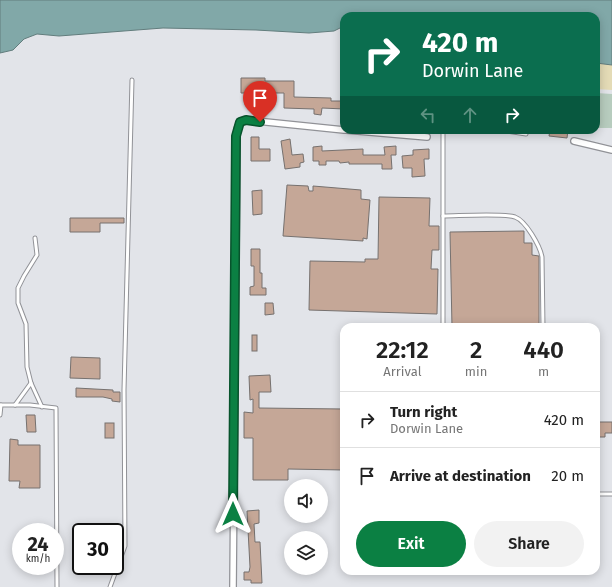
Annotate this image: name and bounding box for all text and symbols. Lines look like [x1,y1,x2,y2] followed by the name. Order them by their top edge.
[422,26,498,59] text: 420 m
[356,28,408,80] icon: right
[422,60,523,82] text: Dorwin Lane
[243,81,277,122] pin
[249,87,271,109] icon: arrive
[417,104,439,126] icon: left
[459,104,481,126] icon: ahead
[501,104,523,126] icon: right
[376,336,429,364] text: 22:12
[470,336,482,364] text: 2
[523,336,564,364] text: 440
[383,364,421,379] text: Arrival
[465,364,487,379] text: min
[538,364,549,379] text: m
[390,403,457,421] text: Turn right
[356,409,378,431] icon: right
[544,411,584,429] text: 420 m
[390,421,463,436] text: Dorwin Lane
[356,465,378,487] icon: arrive
[390,467,531,485] text: Arrive at destination
[551,467,584,485] text: 20 m
[284,479,328,575] map controls
[284,479,328,523] button: sound
[212,493,254,535] position arrow
[356,521,466,567] button: Exit
[474,521,584,567] button: Share
[72,523,124,575] speed limit sign: 30
[284,531,328,575] button: layers
[27,532,49,556] text: 24
[26,553,50,565] text: km/h

